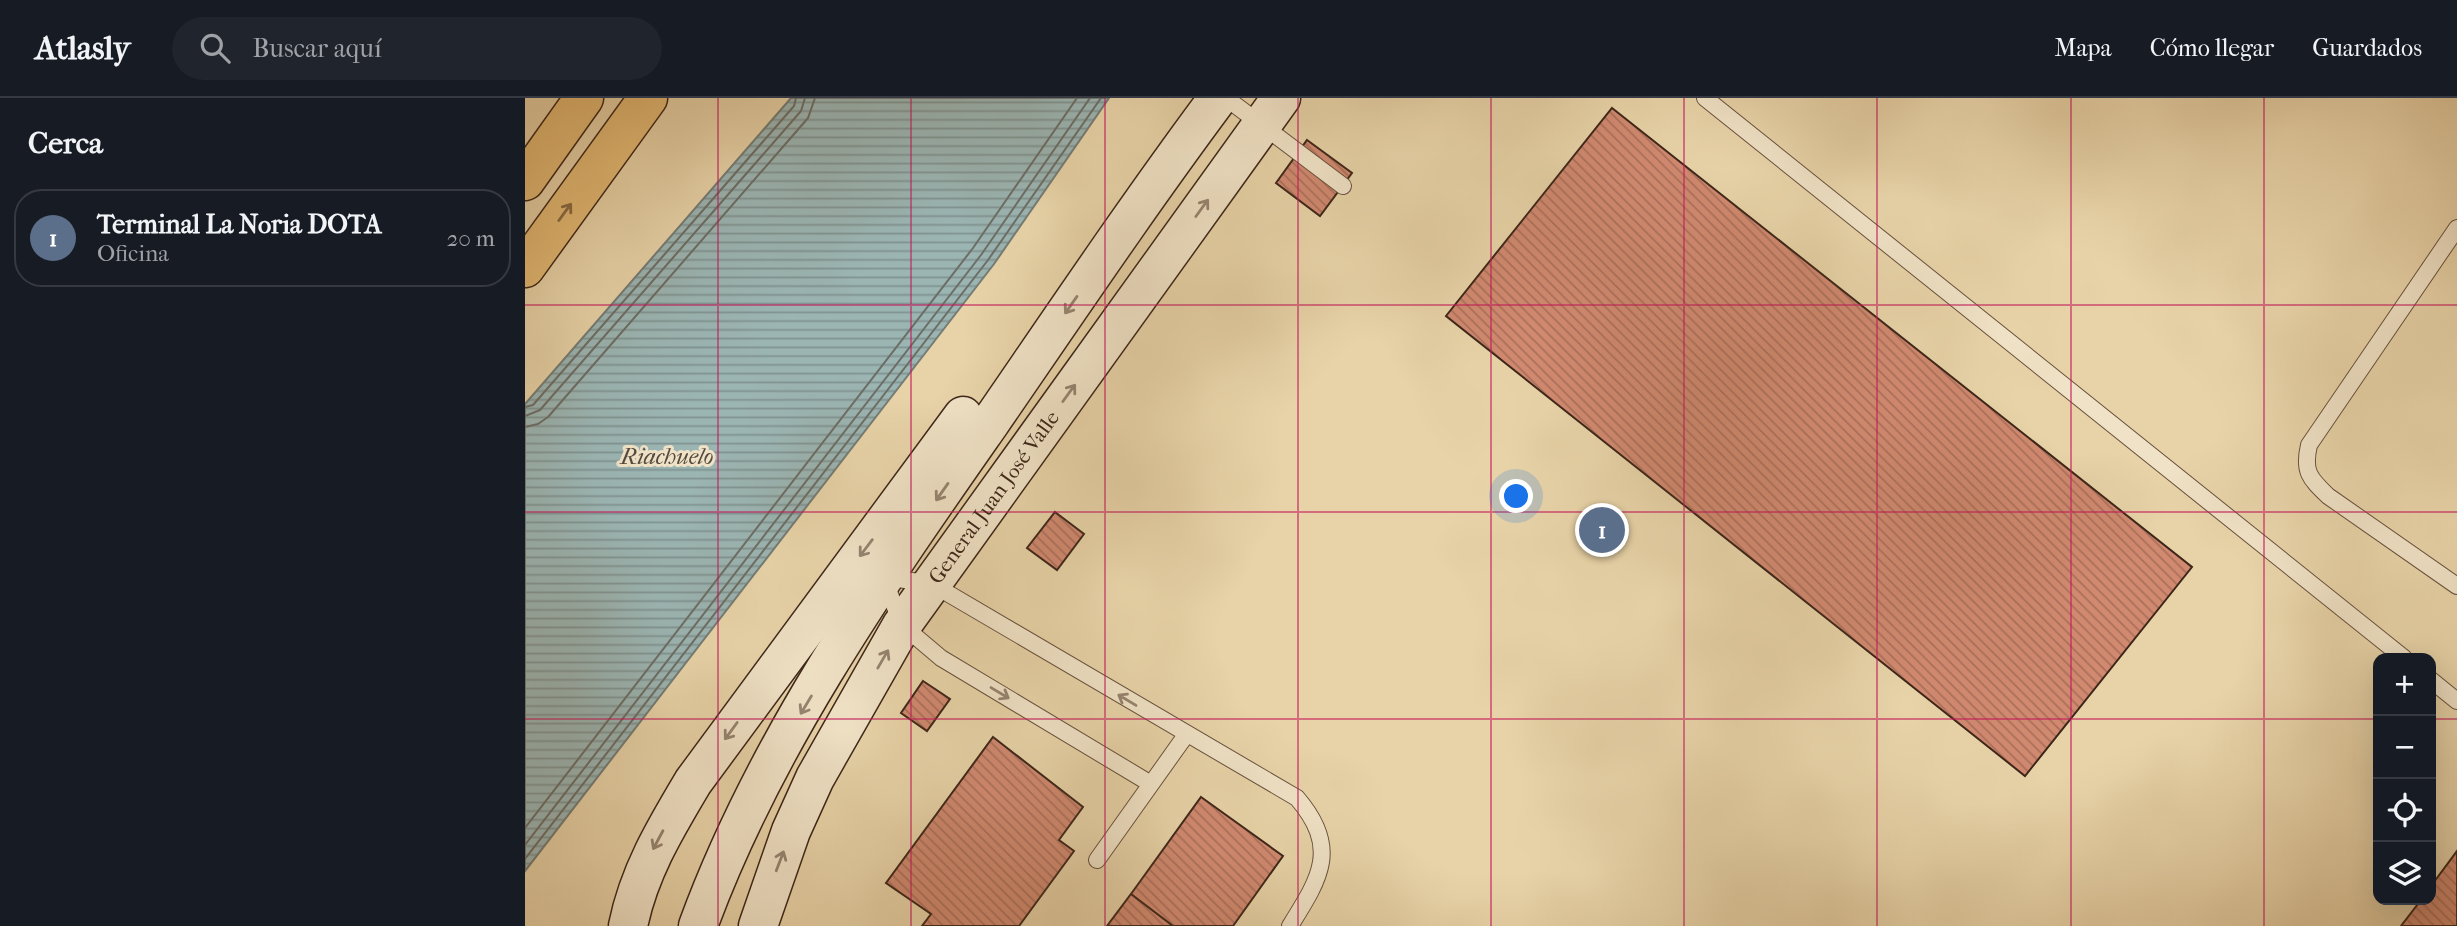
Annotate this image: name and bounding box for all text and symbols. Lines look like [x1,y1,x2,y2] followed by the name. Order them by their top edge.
[172,17,662,80] search box
[35,29,130,68] text: Atlasly
[196,29,234,67] icon: search
[252,33,382,64] text: Buscar aquí
[2054,34,2112,62] text: Mapa
[2150,34,2274,62] text: Cómo llegar
[2312,34,2422,62] text: Guardados
[28,126,103,161] text: Cerca
[1195,199,1209,218] one-way arrow
[558,203,572,222] one-way arrow
[97,209,382,240] text: Terminal La Noria DOTA
[49,225,57,252] text: 1
[446,225,495,252] text: 20 m
[97,240,169,267] text: Oficina
[1064,295,1078,314] one-way arrow
[1062,384,1077,402] one-way arrow
[924,406,1064,589] street label: General Juan José Valle
[619,443,713,470] water label: Riachuelo
[1499,479,1533,513] your location
[935,482,949,501] one-way arrow
[1579,504,1625,556] pin: 1
[859,538,873,557] one-way arrow
[877,649,890,670] one-way arrow
[2373,653,2436,905] map controls
[2373,653,2436,716] button: +
[989,686,1009,700] one-way arrow
[1117,693,1137,707] one-way arrow
[799,694,813,714] one-way arrow
[2373,716,2436,779] button: −
[723,721,738,740] one-way arrow
[2373,779,2436,842] button: locate
[651,830,665,850] one-way arrow
[2373,842,2436,905] button: layers
[775,851,787,873] one-way arrow

